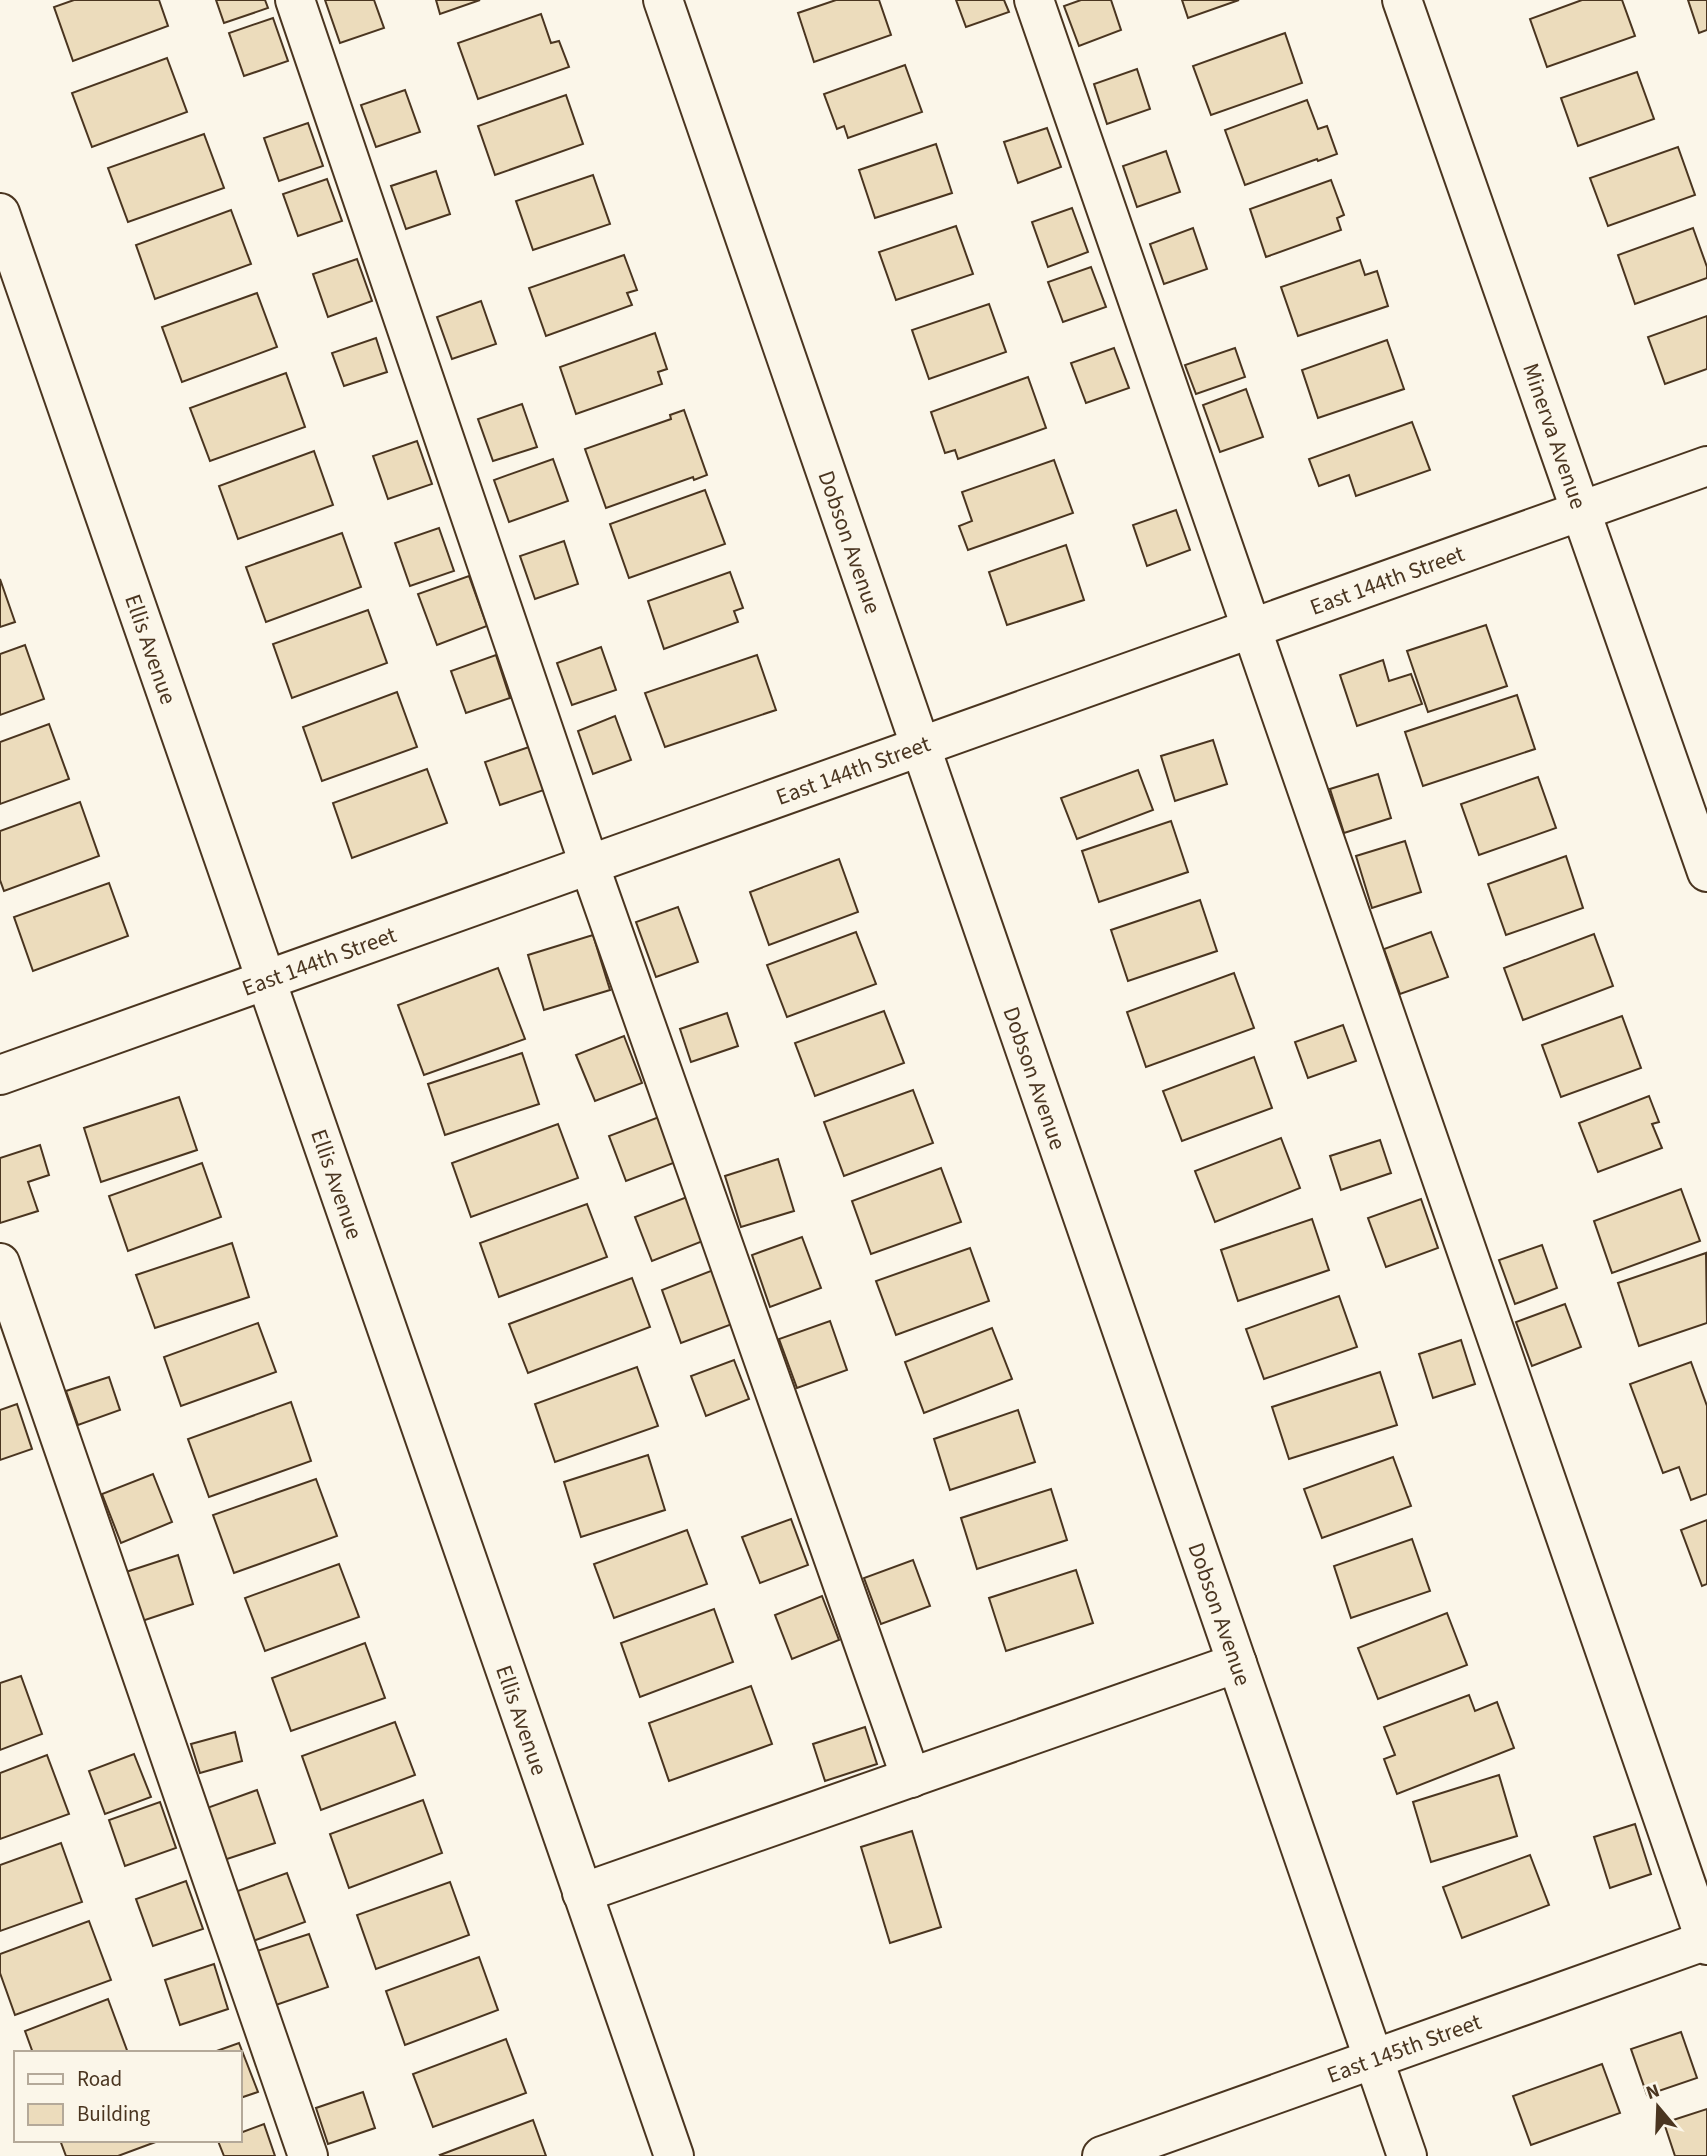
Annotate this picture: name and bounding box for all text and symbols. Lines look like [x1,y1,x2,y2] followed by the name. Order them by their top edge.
[1514,359,1595,514] street label: Minerva Avenue
[810,466,889,618] street label: Dobson Avenue
[1305,537,1469,624] street label: East 144th Street
[116,590,185,709] street label: Ellis Avenue
[771,727,935,814] street label: East 144th Street
[237,918,401,1005] street label: East 144th Street
[995,1002,1074,1154] street label: Dobson Avenue
[302,1125,371,1244] street label: Ellis Avenue
[1180,1538,1259,1690] street label: Dobson Avenue
[487,1661,556,1780] street label: Ellis Avenue
[1322,2005,1486,2092] street label: East 145th Street
[14,2051,242,2142] legend
[77,2064,122,2094] text: Road
[1623,2072,1693,2142] north arrow
[1643,2078,1663,2107] text: N
[77,2099,151,2129] text: Building

